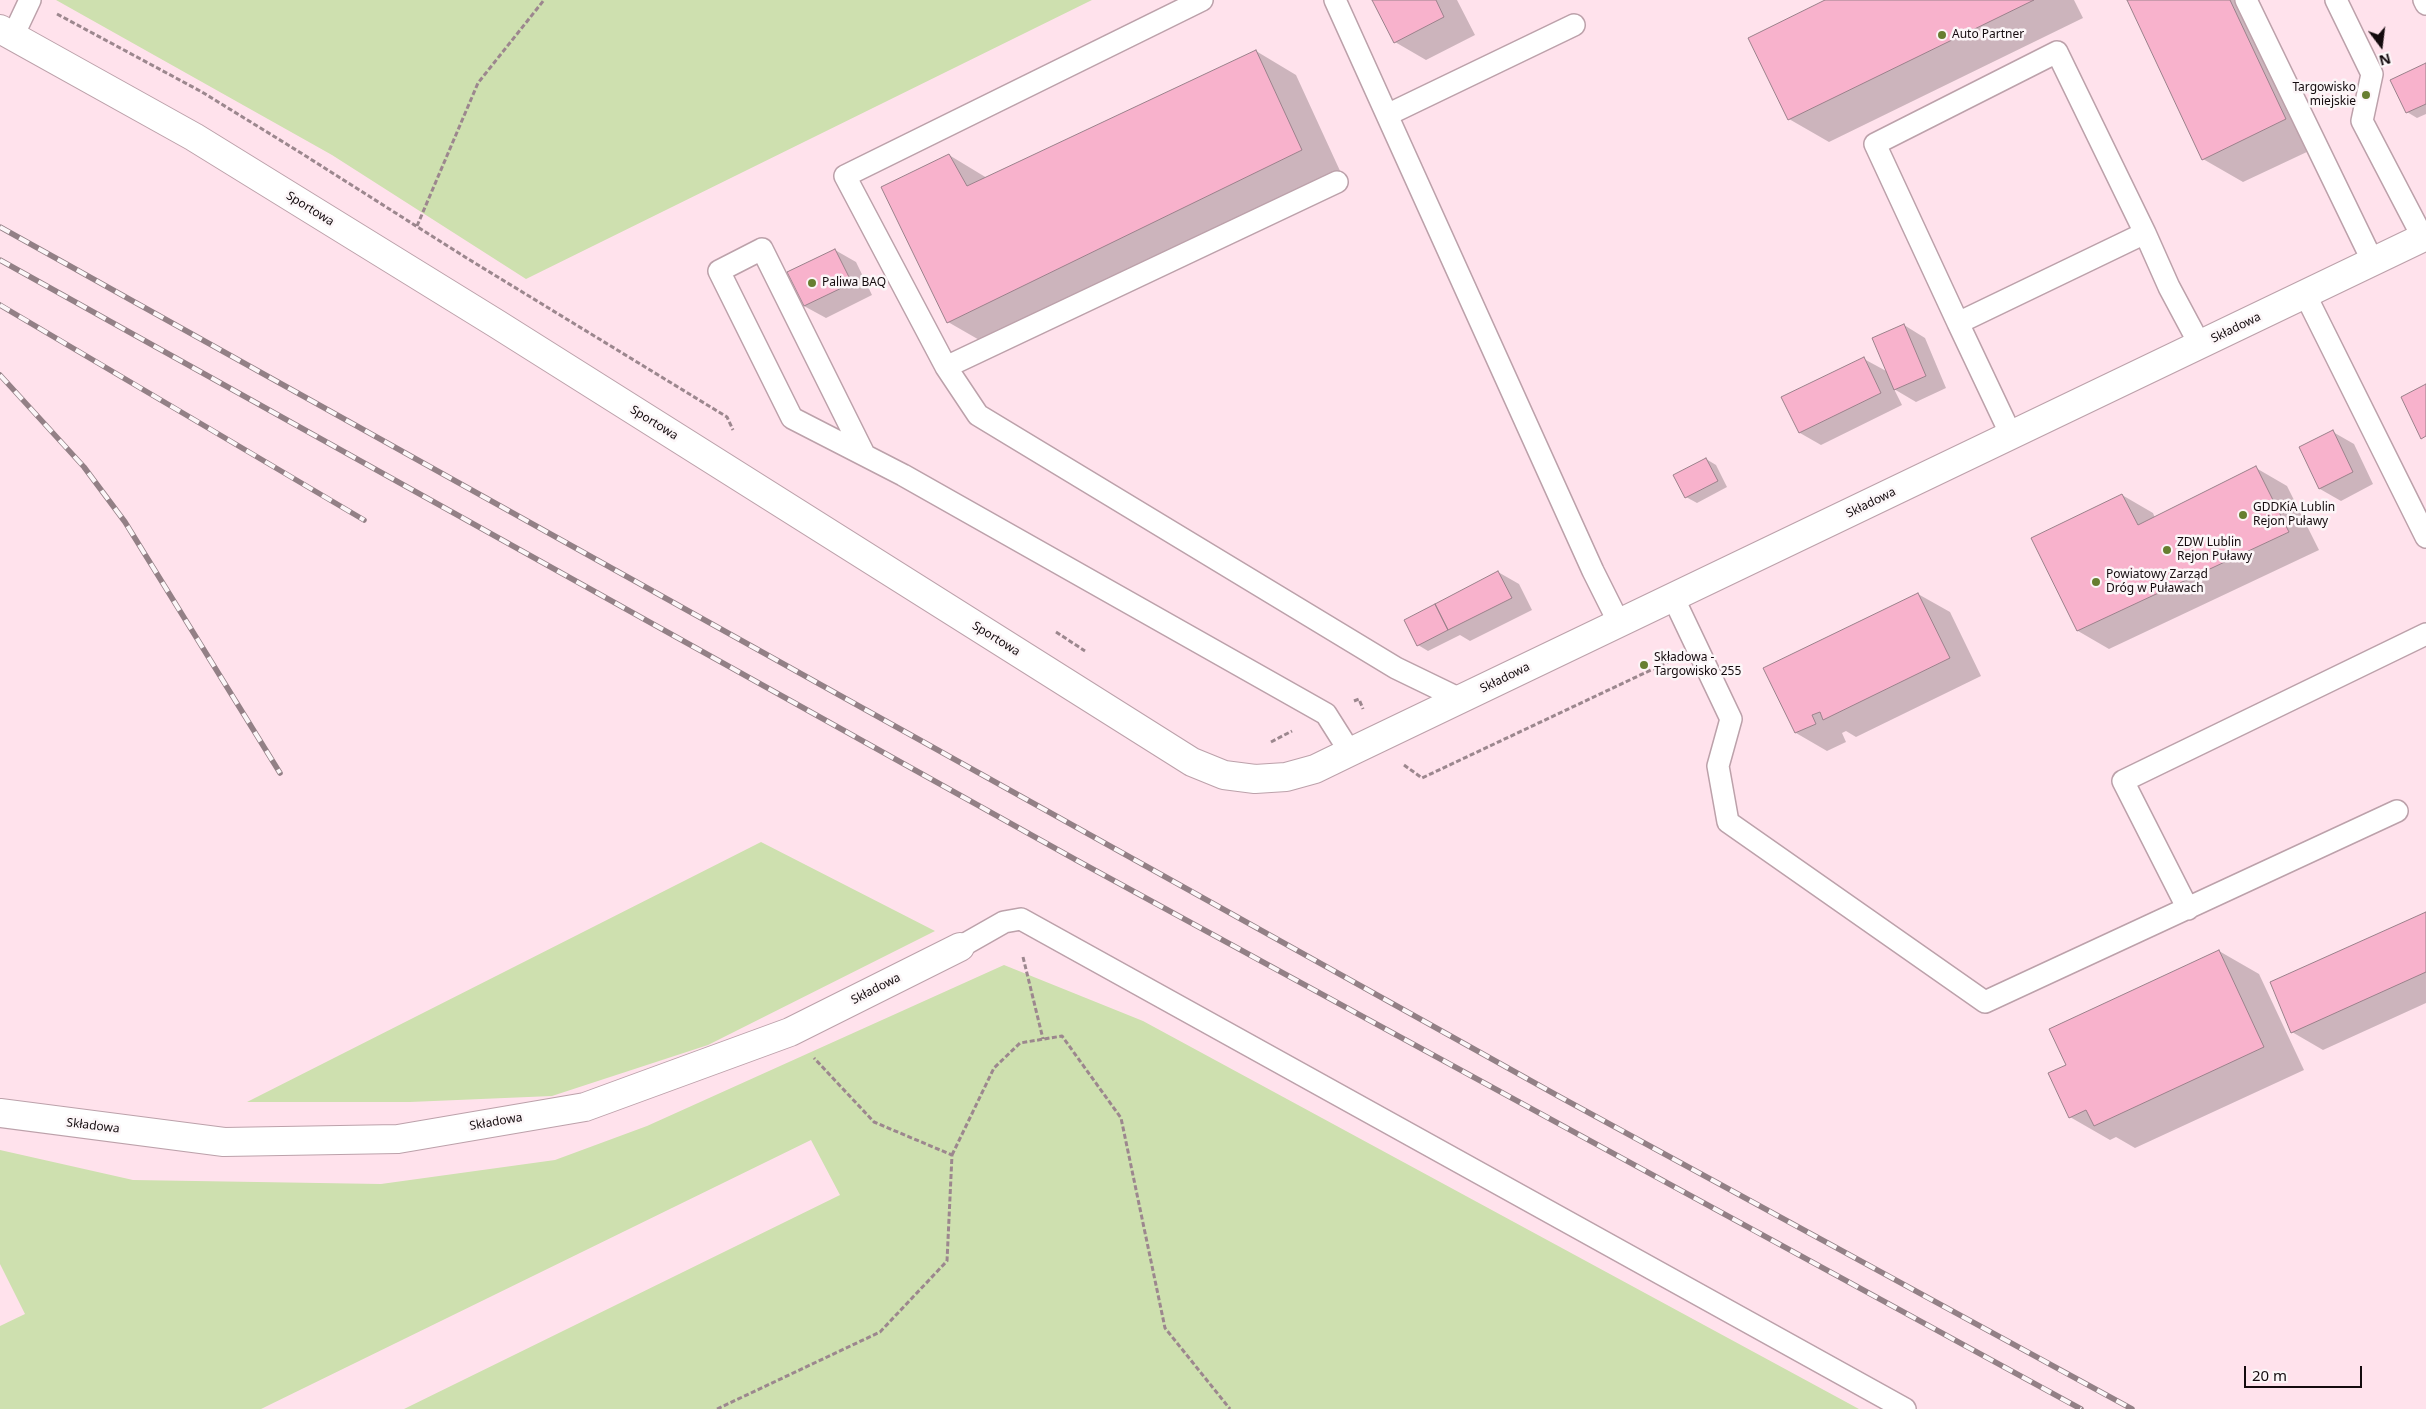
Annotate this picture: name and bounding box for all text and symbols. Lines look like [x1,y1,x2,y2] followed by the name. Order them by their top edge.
[2356,20,2406,70] north arrow
[1952,28,2024,42] place label: Auto Partner
[1936,29,1948,41] marker: Auto Partner
[2377,49,2393,71] text: N
[2292,81,2356,109] place label: Targowisko miejskie
[2360,89,2372,101] marker: Targowisko miejskie
[283,189,337,229] street label: Sportowa
[822,276,886,290] place label: Paliwa BAQ
[806,277,818,289] marker: Paliwa BAQ
[2209,310,2263,346] street label: Składowa
[627,403,681,443] street label: Sportowa
[1844,485,1898,521] street label: Składowa
[2253,501,2335,529] place label: GDDKiA Lublin Rejon Puławy
[2237,509,2249,521] marker: GDDKiA Lublin Rejon Puławy
[2177,536,2252,564] place label: ZDW Lublin Rejon Puławy
[2161,544,2173,556] marker: ZDW Lublin Rejon Puławy
[2106,568,2208,596] place label: Powiatowy Zarząd Dróg w Puławach
[2090,576,2102,588] marker: Powiatowy Zarząd Dróg w Puławach
[969,619,1023,659] street label: Sportowa
[1654,651,1741,679] place label: Składowa - Targowisko 255
[1638,659,1650,671] marker: Składowa - Targowisko 255
[1478,660,1532,696] street label: Składowa
[849,970,903,1008] street label: Składowa
[468,1110,524,1134] street label: Składowa
[66,1116,120,1136] street label: Składowa
[2246,1356,2364,1388] scale bar
[2252,1365,2287,1385] text: 20 m

